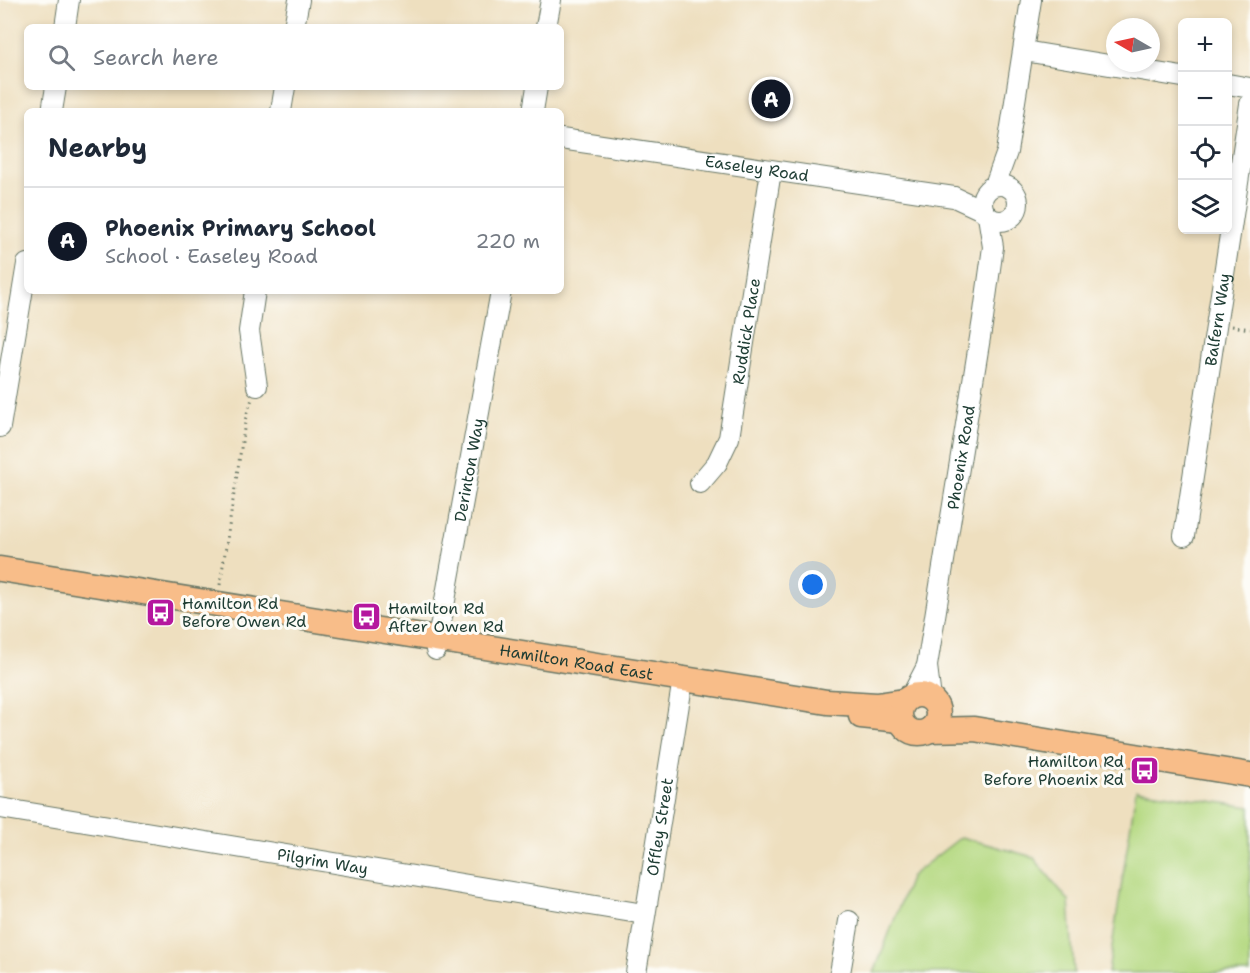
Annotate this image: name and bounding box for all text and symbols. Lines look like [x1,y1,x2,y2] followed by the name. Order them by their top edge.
[1106,18,1160,72] north arrow
[1178,18,1232,234] map controls
[1178,18,1232,72] button: +
[24,24,564,90] search box
[45,41,78,74] icon: search
[93,43,219,72] text: Search here
[1178,72,1232,126] button: −
[752,76,790,122] pin: A
[1178,126,1232,180] button: locate
[48,130,147,165] text: Nearby
[703,150,810,186] street label: Easeley Road
[1178,180,1232,234] button: layers
[105,214,376,243] text: Phoenix Primary School
[60,228,75,254] text: A
[476,228,540,254] text: 220 m
[105,243,318,269] text: School · Easeley Road
[1200,272,1235,368] street label: Balfern Way
[728,277,765,386] street label: Ruddick Place
[942,404,980,511] street label: Phoenix Road
[449,416,489,524] street label: Derinton Way
[798,570,827,599] your location
[182,593,307,632] place label: Hamilton Rd Before Owen Rd
[145,596,177,628] bus stop icon: Hamilton Rd Before Owen Rd
[388,598,504,637] place label: Hamilton Rd After Owen Rd
[351,601,383,633] bus stop icon: Hamilton Rd After Owen Rd
[498,640,655,685] street label: Hamilton Road East
[984,751,1124,790] place label: Hamilton Rd Before Phoenix Rd
[1129,754,1161,786] bus stop icon: Hamilton Rd Before Phoenix Rd
[642,776,678,877] street label: Offley Street
[275,844,370,879] street label: Pilgrim Way

